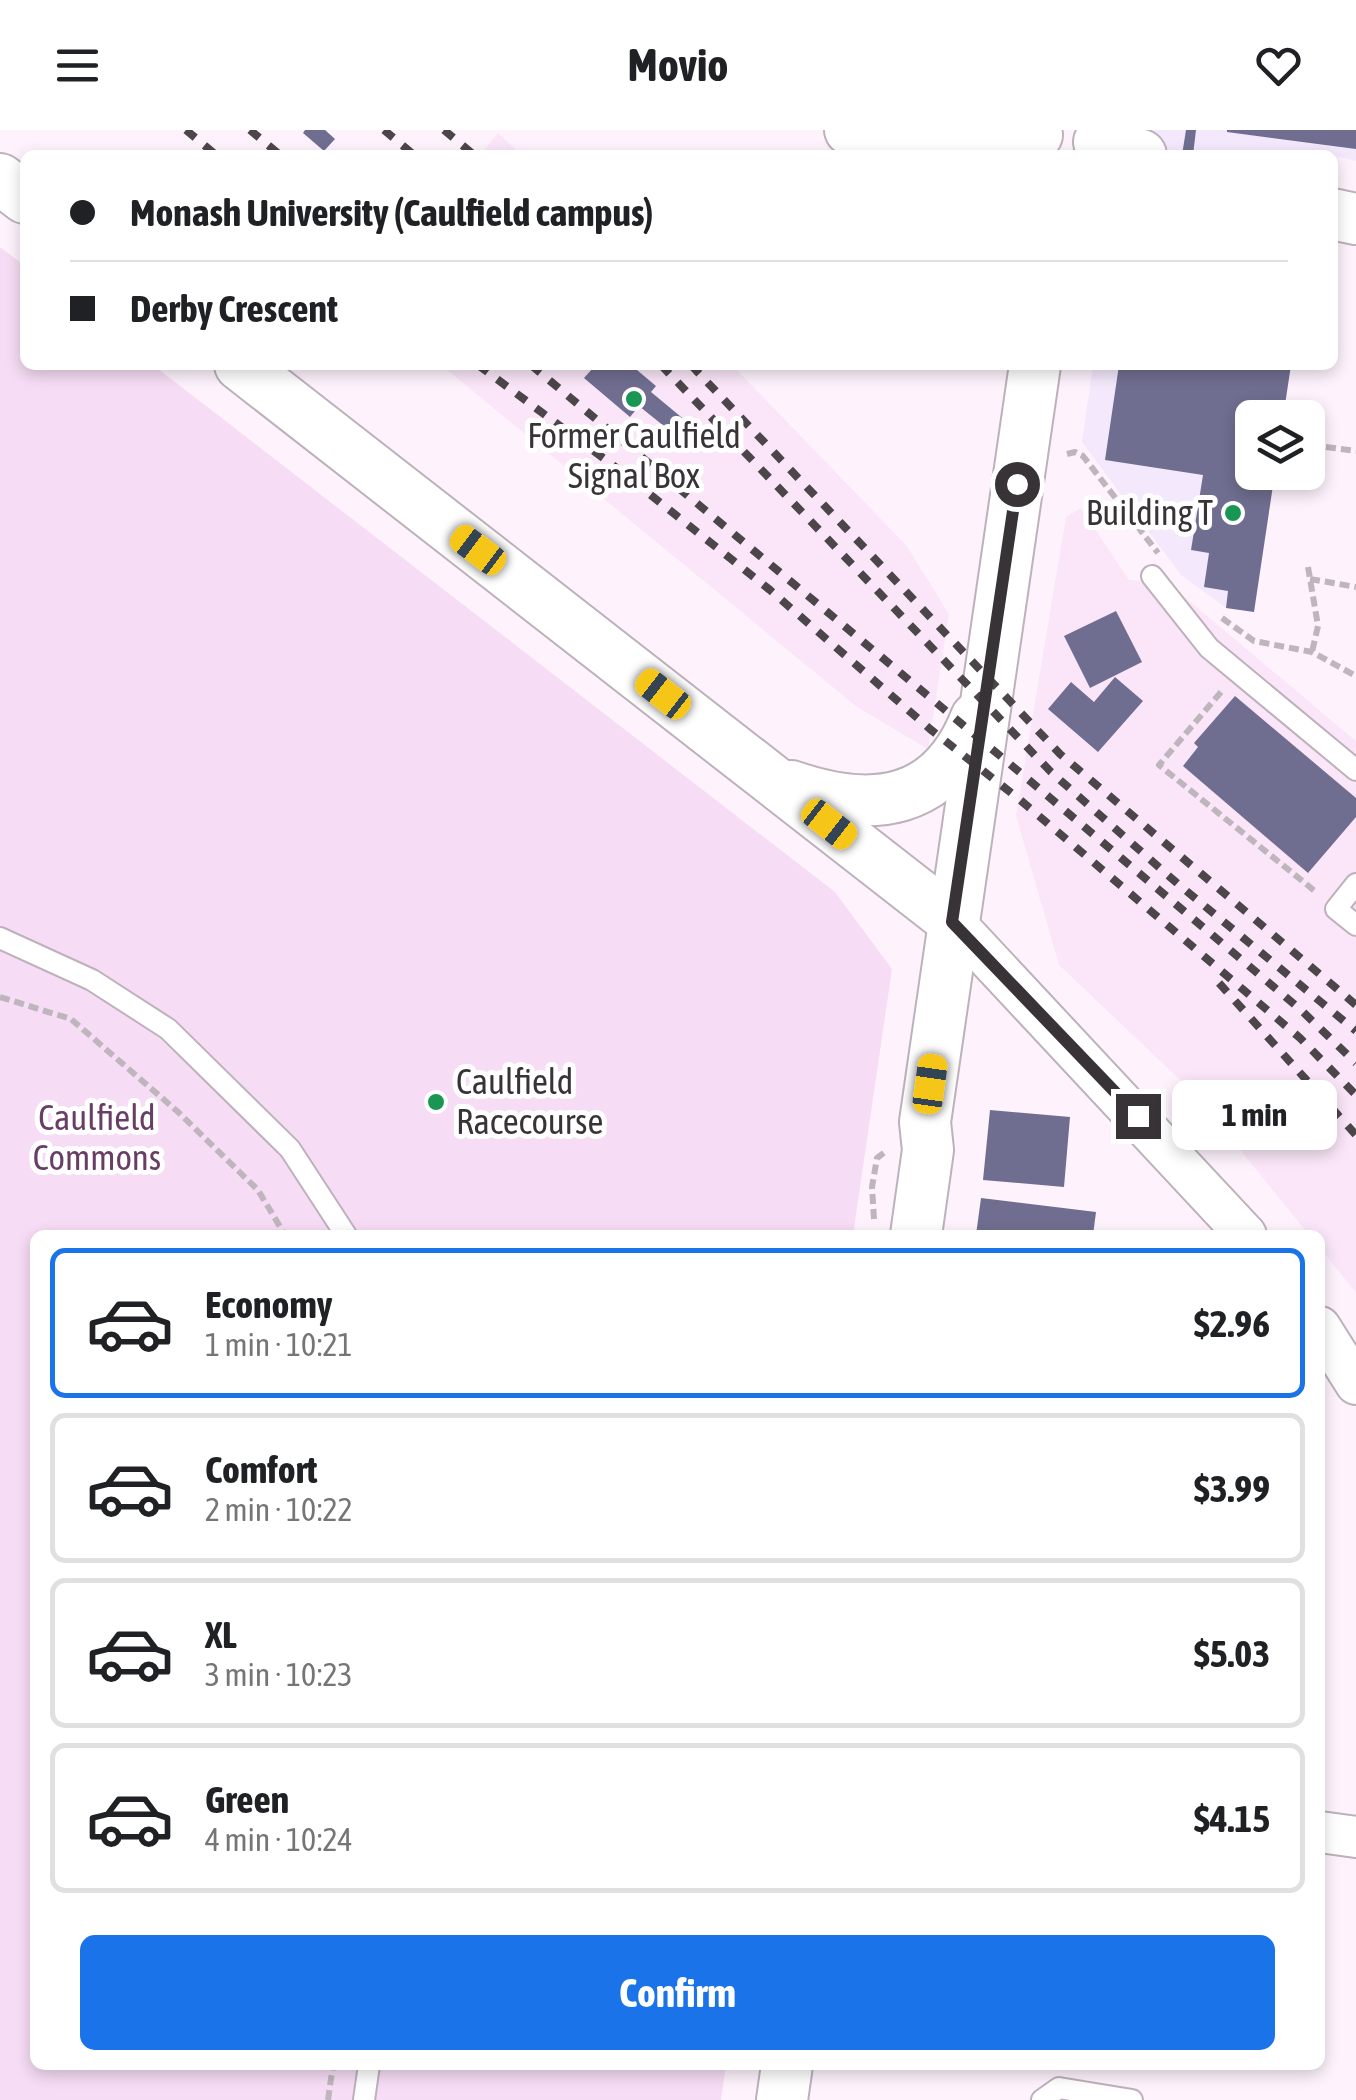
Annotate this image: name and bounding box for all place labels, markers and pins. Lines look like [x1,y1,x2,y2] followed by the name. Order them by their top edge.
[623,388,645,410] marker: Former Caulfield Signal Box
[527,415,741,495] place label: Former Caulfield Signal Box
[1086,492,1213,532] place label: Building T
[1222,502,1244,524] marker: Building T
[456,1061,603,1141] place label: Caulfield Racecourse
[425,1091,447,1113] marker: Caulfield Racecourse

